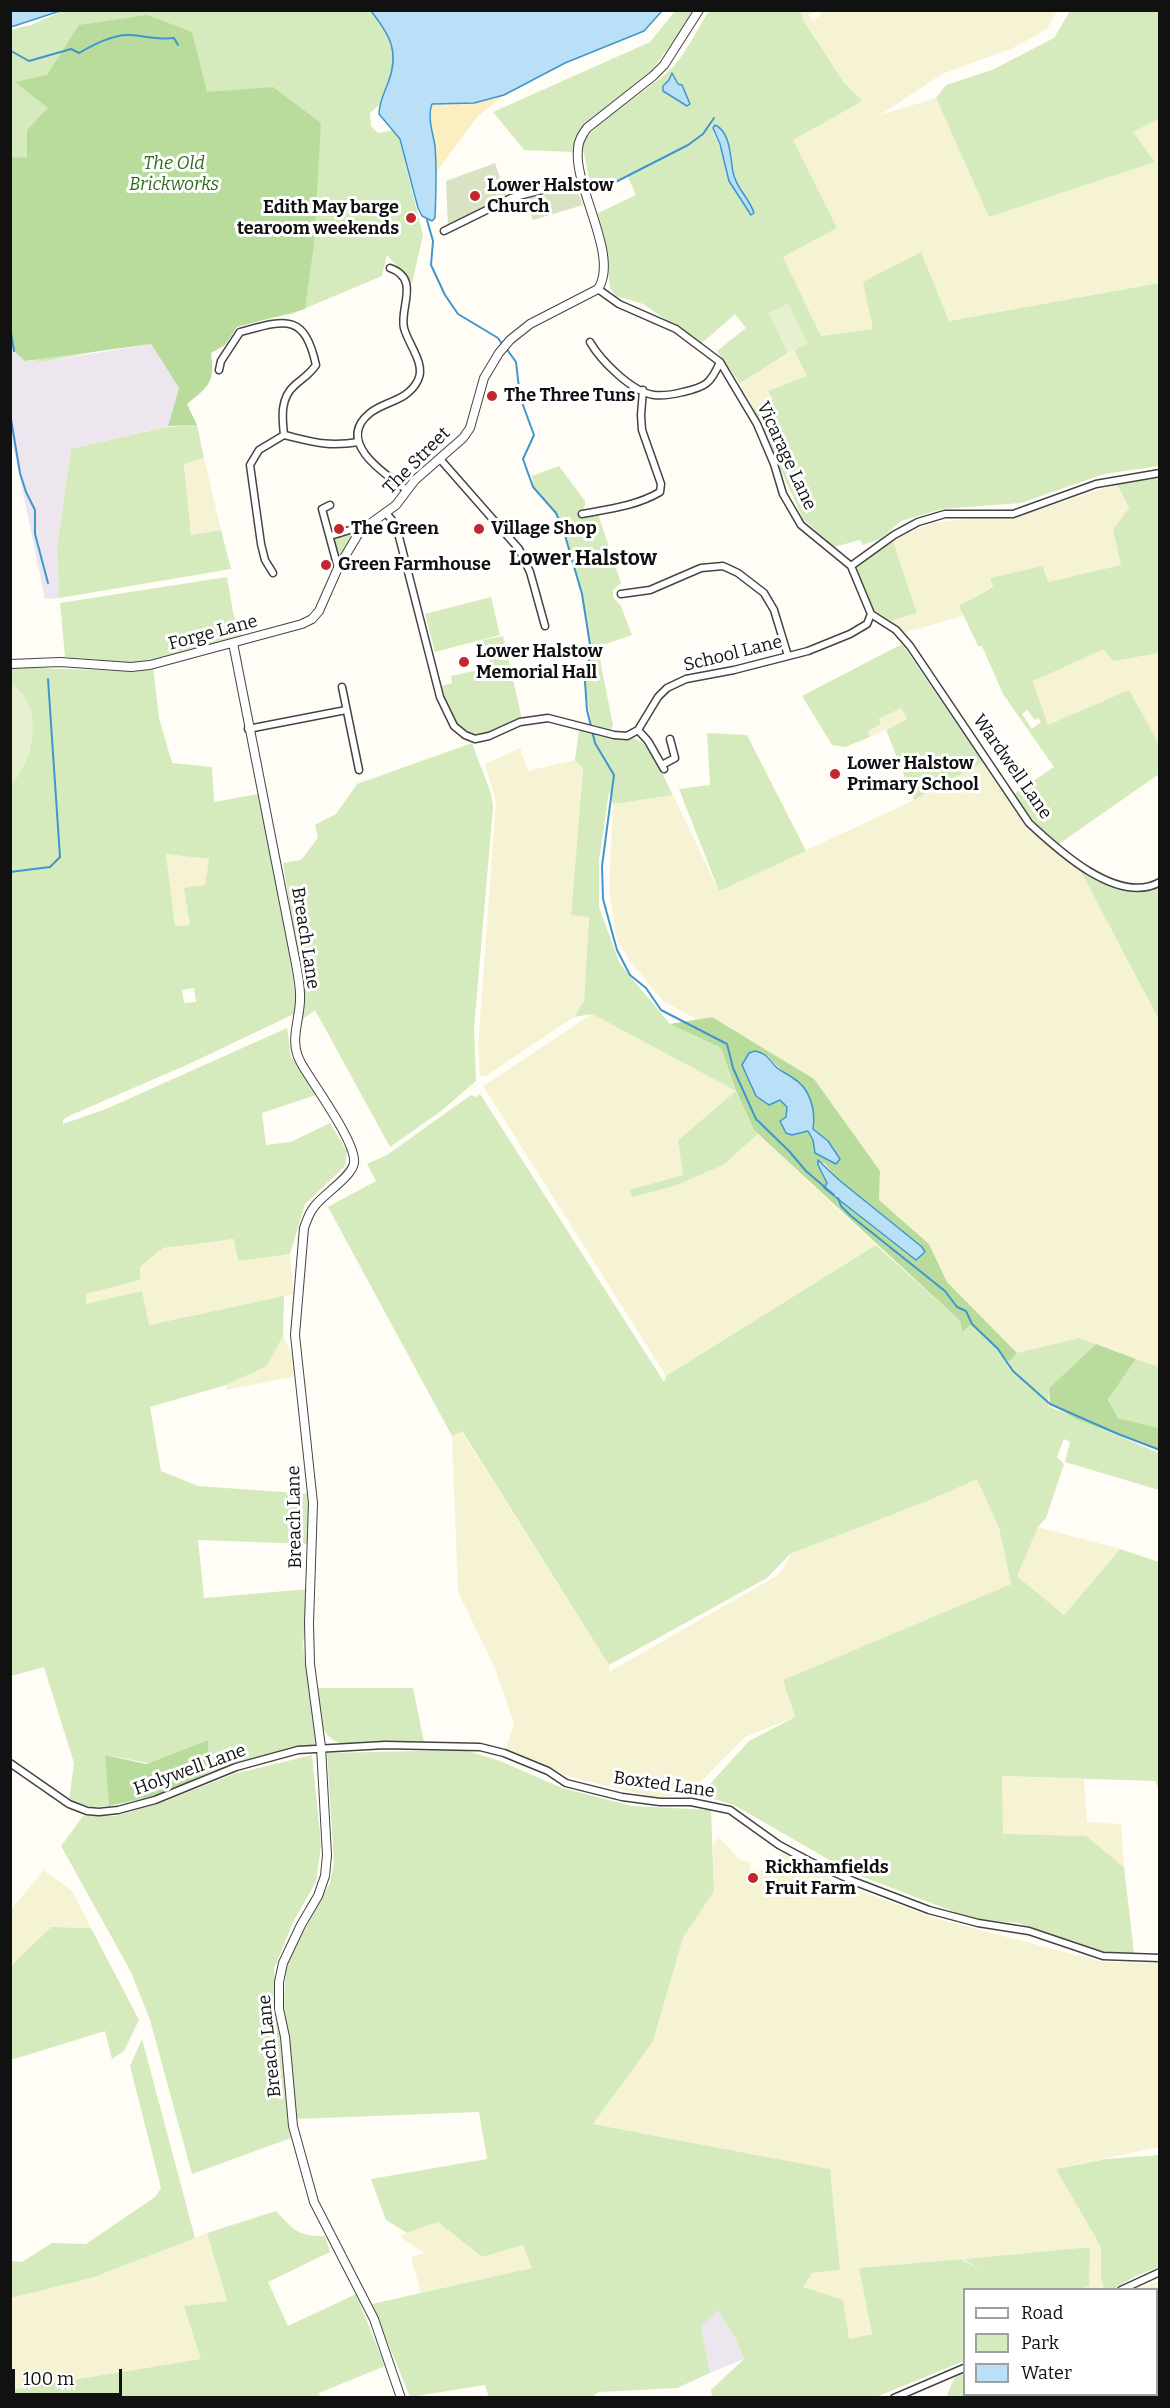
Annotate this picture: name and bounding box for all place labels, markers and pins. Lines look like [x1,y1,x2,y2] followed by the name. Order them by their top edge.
[487,175,614,218] place label: Lower Halstow Church
[468,189,482,203] marker: Lower Halstow Church
[237,197,399,240] place label: Edith May barge tearoom weekends
[404,211,418,225] marker: Edith May barge tearoom weekends
[504,385,635,407] place label: The Three Tuns
[485,389,499,403] marker: The Three Tuns
[351,518,439,540] place label: The Green
[491,518,597,540] place label: Village Shop
[332,522,346,536] marker: The Green
[472,522,486,536] marker: Village Shop
[338,554,491,576] place label: Green Farmhouse
[319,558,333,572] marker: Green Farmhouse
[476,641,603,684] place label: Lower Halstow Memorial Hall
[457,655,471,669] marker: Lower Halstow Memorial Hall
[847,753,979,795] place label: Lower Halstow Primary School
[828,767,842,781] marker: Lower Halstow Primary School
[765,1857,889,1900] place label: Rickhamfields Fruit Farm
[746,1871,760,1885] marker: Rickhamfields Fruit Farm

